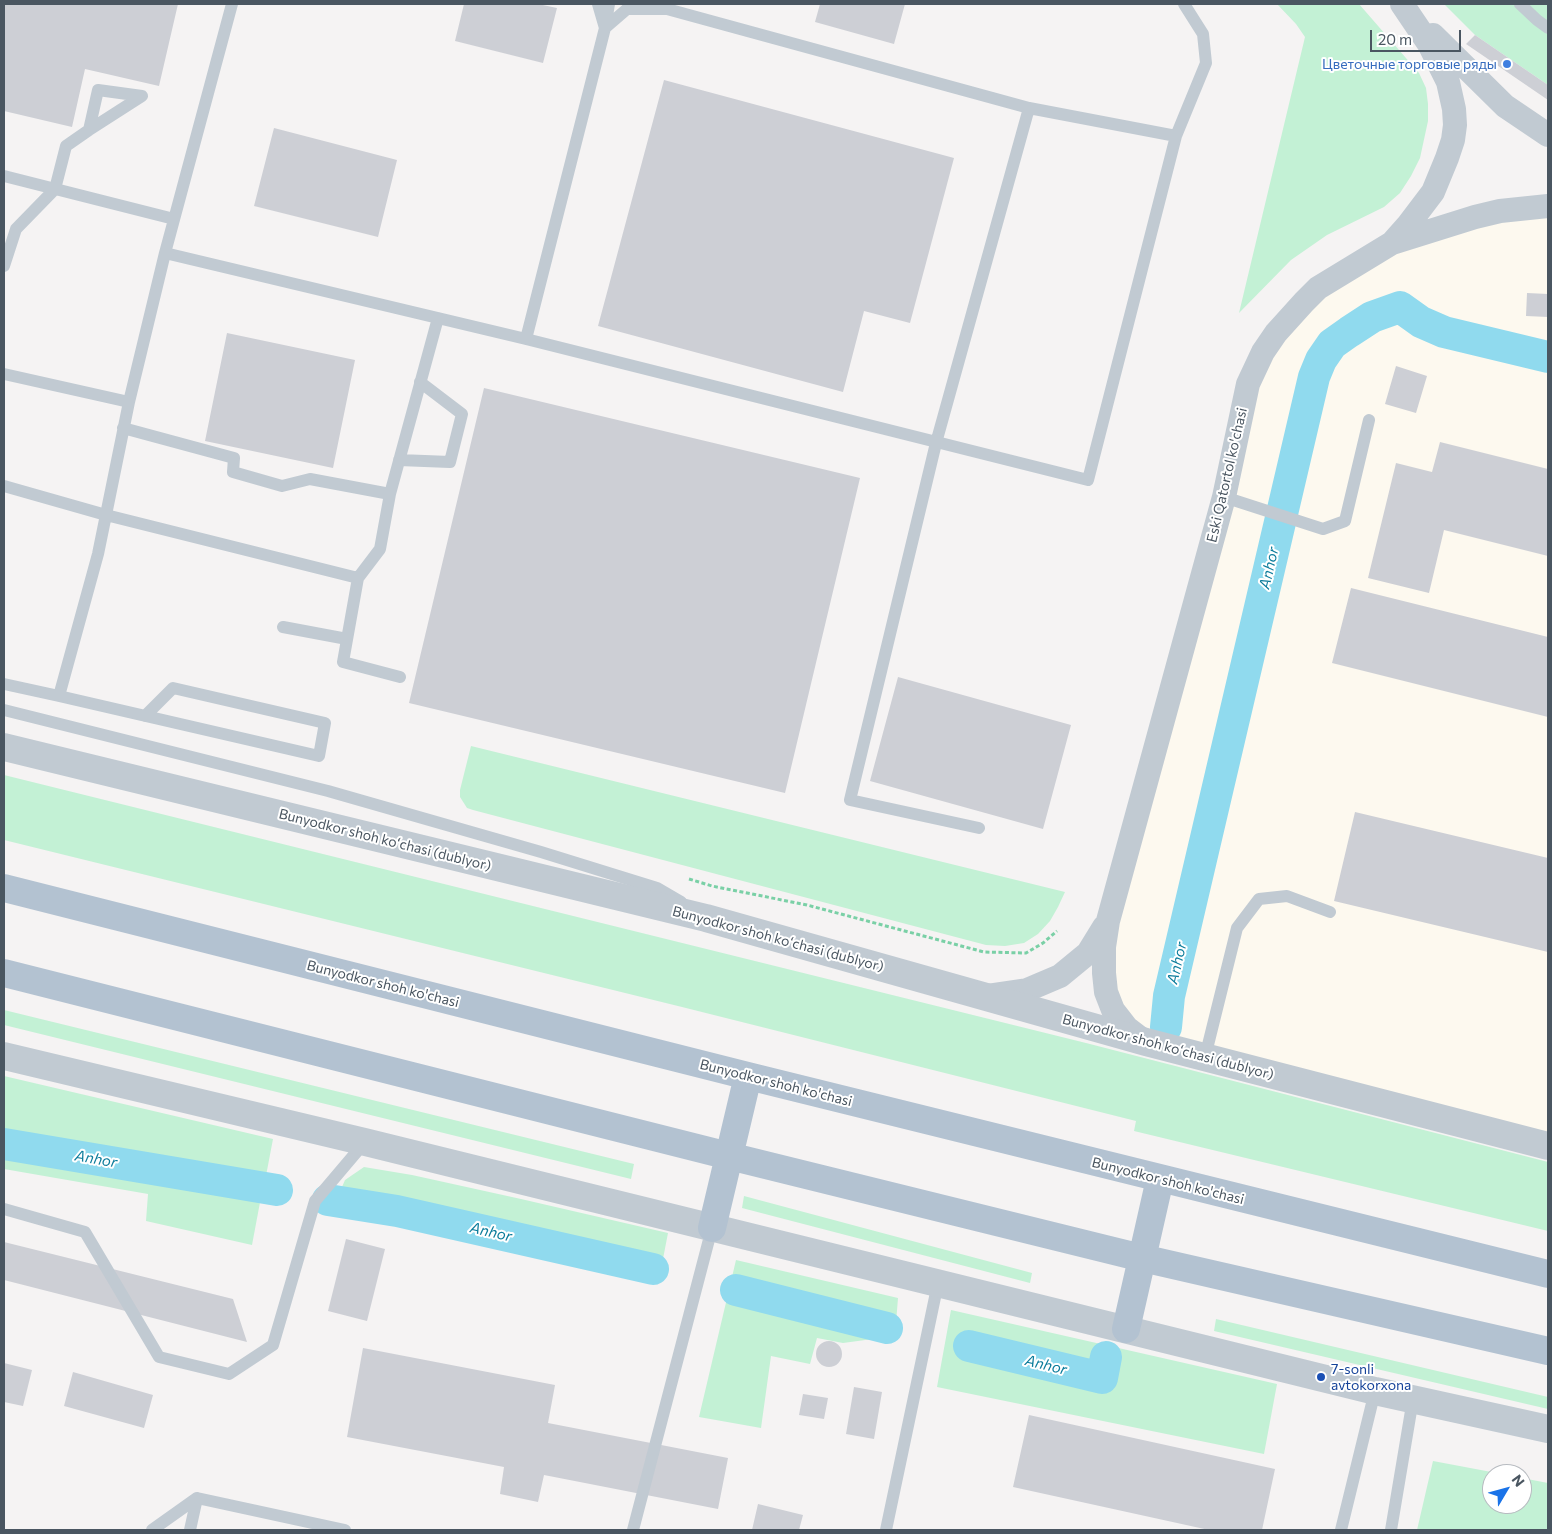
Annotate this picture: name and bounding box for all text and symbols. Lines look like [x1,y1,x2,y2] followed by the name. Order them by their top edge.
[1372,20,1463,52] scale bar
[1378,30,1412,48] text: 20 m
[1322,56,1497,72] place label: Цветочные торговые ряды
[1501,58,1513,70] marker: Цветочные торговые ряды
[1203,406,1251,544] street label: Eski Qatortol ko'chasi
[1255,545,1283,591] water label: Anhor
[277,805,493,875] street label: Bunyodkor shoh koʻchasi (dublyor)
[670,903,886,975] street label: Bunyodkor shoh koʻchasi (dublyor)
[1163,940,1191,986] water label: Anhor
[305,957,461,1011] street label: Bunyodkor shoh ko'chasi
[1060,1011,1276,1083] street label: Bunyodkor shoh koʻchasi (dublyor)
[698,1056,854,1110] street label: Bunyodkor shoh ko'chasi
[74,1146,118,1172] water label: Anhor
[1090,1154,1246,1208] street label: Bunyodkor shoh ko'chasi
[468,1218,514,1246] water label: Anhor
[1023,1351,1069,1379] water label: Anhor
[1331,1361,1411,1394] place label: 7-sonli avtokorxona
[1315,1371,1327,1383] marker: 7-sonli avtokorxona
[1482,1464,1532,1514] north arrow
[1509,1471,1529,1490] text: N

